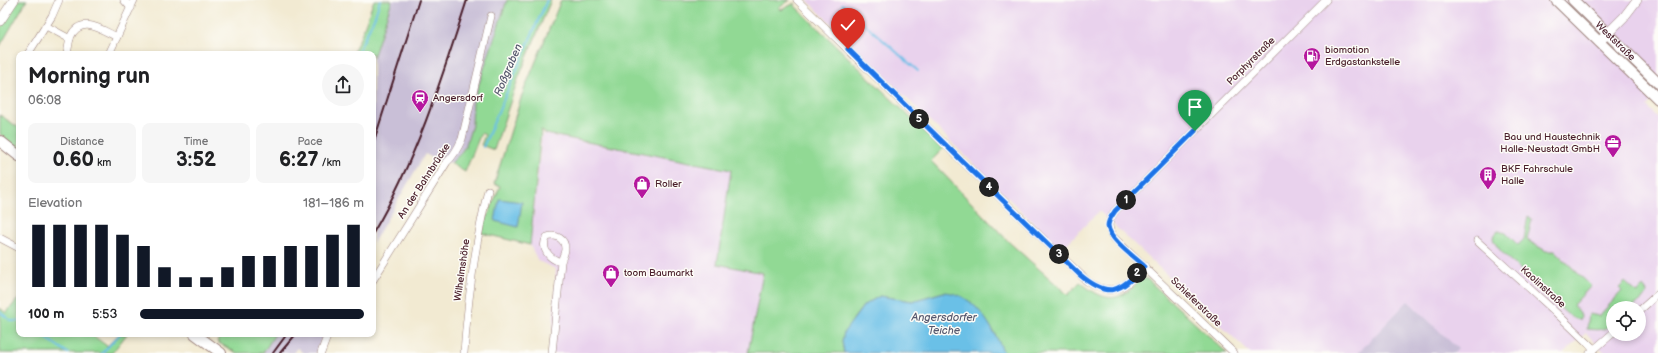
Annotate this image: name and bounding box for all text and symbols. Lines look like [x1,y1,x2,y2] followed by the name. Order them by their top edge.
[831,8,865,49] pin
[837,14,859,36] icon: check
[1593,19,1638,63] street label: Weststraße
[1224,34,1278,88] street label: Porphyrstraße
[491,42,525,98] water label: Roßgraben
[1325,44,1400,68] place label: biomotion Erdgastankstelle
[1302,46,1322,71] fuel station icon: biomotion Erdgastankstelle
[28,63,150,90] text: Morning run
[322,64,364,106] button: share
[410,88,430,113] station icon: Angersdorf
[1178,90,1212,131] pin
[28,92,61,108] text: 06:08
[433,92,483,104] place label: Angersdorf
[1184,96,1206,118] icon: arrive
[909,109,929,129] pin: 5
[916,112,922,125] text: 5
[1500,131,1600,155] place label: Bau und Haustechnik Halle-Neustadt GmbH
[1603,133,1623,158] office icon: Bau und Haustechnik Halle-Neustadt GmbH
[60,135,104,148] text: Distance
[184,135,208,148] text: Time
[297,135,323,148] text: Pace
[395,141,453,221] street label: An der Bahnbrücke
[53,148,94,172] text: 0.60
[176,148,216,172] text: 3:52
[279,148,318,172] text: 6:27
[94,156,111,169] text: km
[318,156,341,169] text: /km
[1501,163,1573,187] place label: BKF Fahrschule Halle
[1478,165,1498,190] building icon: BKF Fahrschule Halle
[632,174,652,199] shop icon: Roller
[979,177,999,197] pin: 4
[655,178,682,190] place label: Roller
[986,180,992,193] text: 4
[1116,190,1136,210] pin: 1
[1124,193,1128,206] text: 1
[28,195,82,211] text: Elevation
[303,195,364,211] text: 181–186 m
[452,238,472,302] street label: Wilhelmshöhe
[1049,244,1069,264] pin: 3
[1056,247,1062,260] text: 3
[601,263,621,288] shop icon: toom Baumarkt
[1127,263,1147,283] pin: 2
[1518,264,1568,310] street label: Kaolinstraße
[1134,266,1140,279] text: 2
[624,267,693,279] place label: toom Baumarkt
[1168,275,1224,329] street label: Schieferstraße
[1606,301,1646,341] map controls
[1606,301,1646,341] button: locate
[28,306,64,322] text: 100 m
[92,306,118,322] text: 5:53
[910,311,978,337] water label: Angersdorfer Teiche

